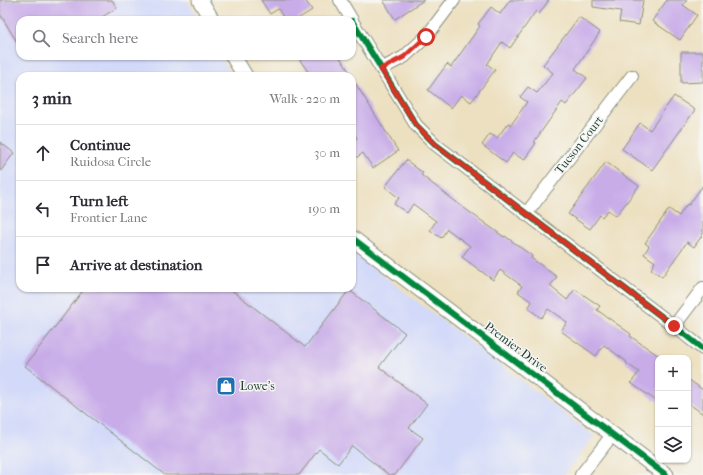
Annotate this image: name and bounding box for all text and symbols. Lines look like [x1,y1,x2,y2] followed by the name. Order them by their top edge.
[16,16,356,60] search box
[30,27,52,49] icon: search
[417,28,435,46] route start
[62,29,138,47] text: Search here
[32,88,72,108] text: 3 min
[269,91,340,106] text: Walk · 220 m
[552,113,607,177] street label: Tucson Court
[70,136,130,154] text: Continue
[32,142,54,164] icon: ahead
[314,145,340,160] text: 30 m
[70,154,151,169] text: Ruidosa Circle
[70,192,128,210] text: Turn left
[32,198,54,220] icon: left
[308,201,340,216] text: 190 m
[70,210,147,225] text: Frontier Lane
[32,254,54,276] icon: arrive
[70,256,202,274] text: Arrive at destination
[665,317,683,335] route end
[482,319,550,375] street label: Premier Drive
[655,355,691,463] map controls
[655,355,691,391] button: +
[215,375,237,397] shop icon: Lowe's
[240,379,275,393] place label: Lowe's
[655,391,691,427] button: −
[655,427,691,463] button: layers

